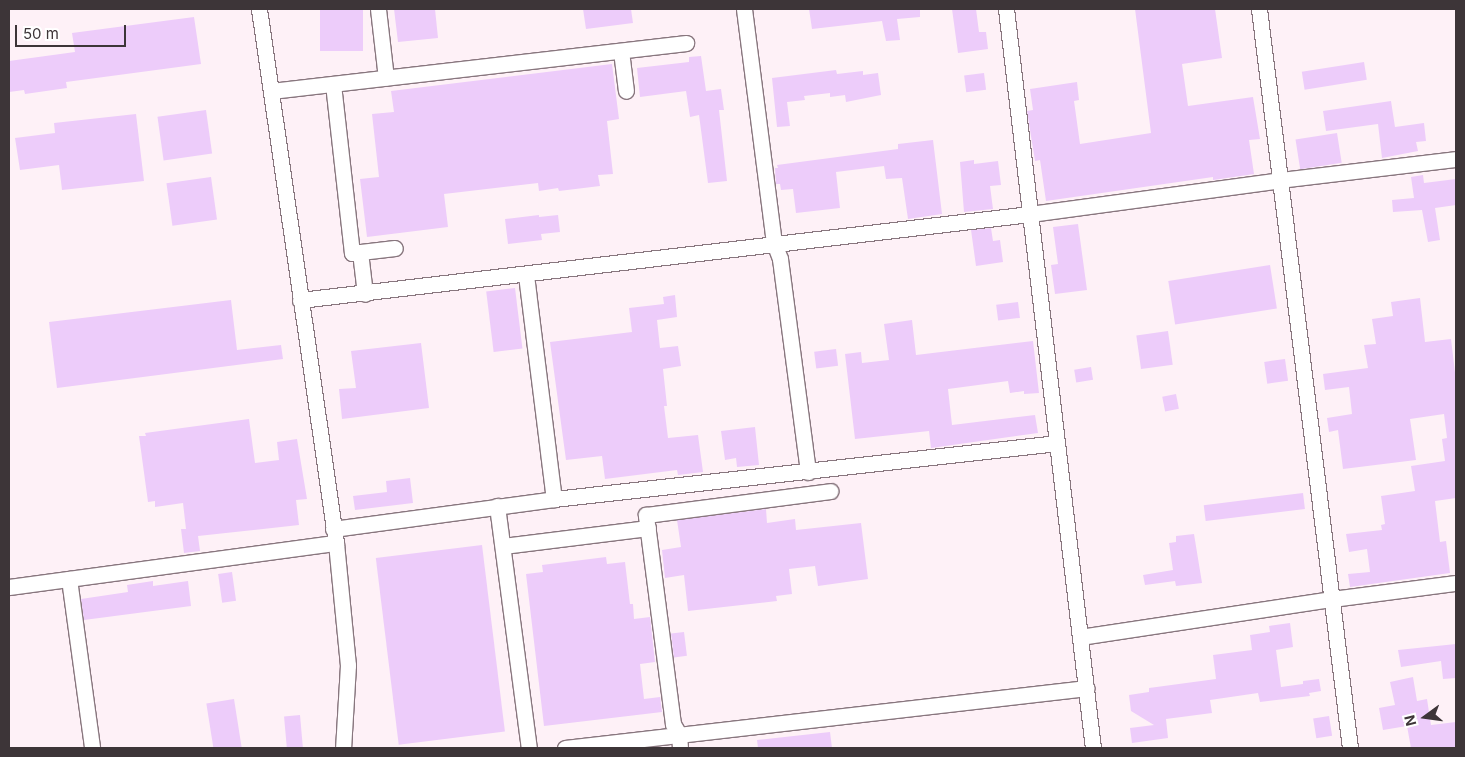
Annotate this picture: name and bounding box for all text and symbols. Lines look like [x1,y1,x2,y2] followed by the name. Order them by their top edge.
[18,15,129,47] scale bar
[23,24,59,43] text: 50 m
[1400,692,1450,742] north arrow
[1400,714,1420,728] text: N

